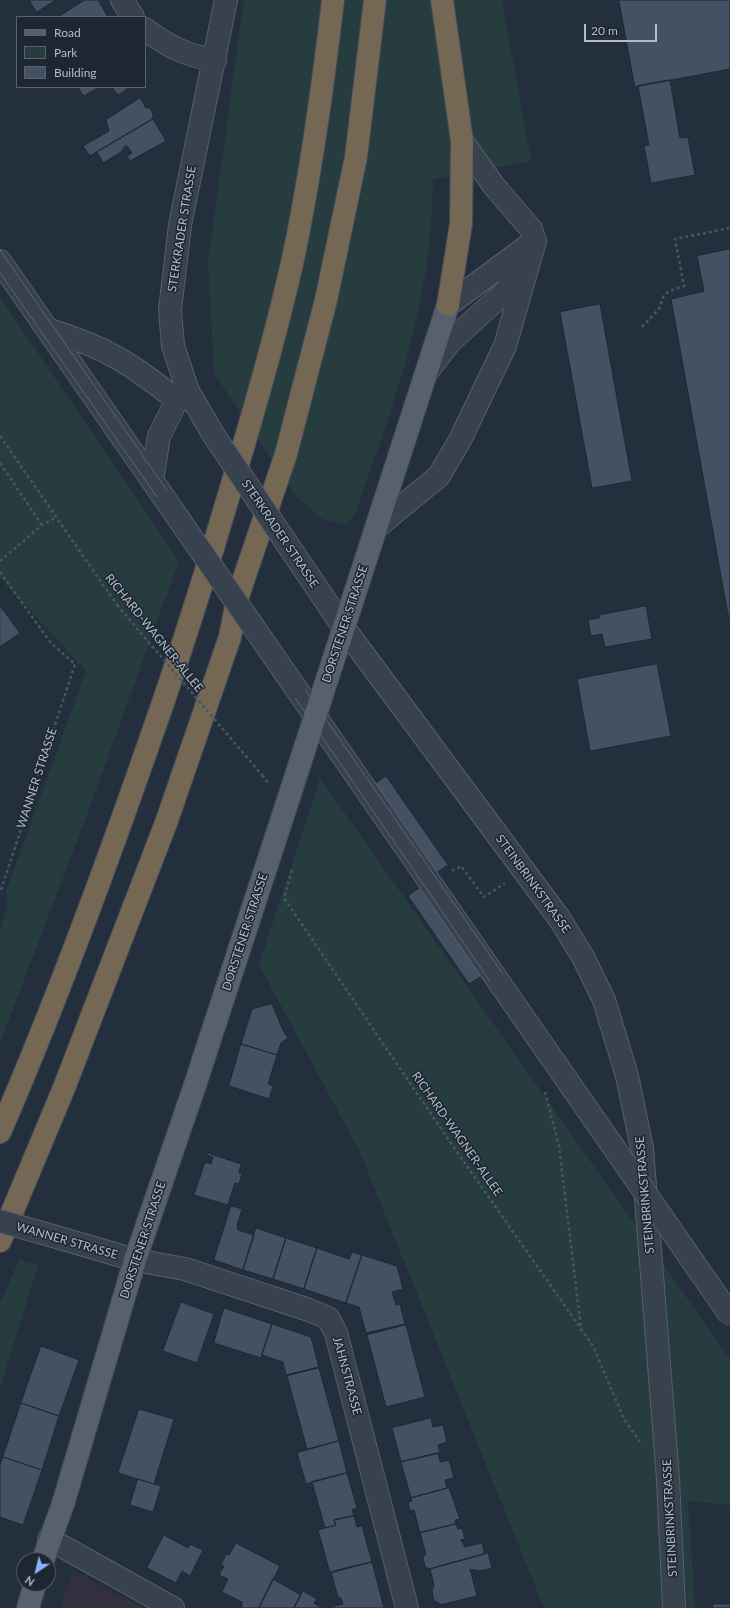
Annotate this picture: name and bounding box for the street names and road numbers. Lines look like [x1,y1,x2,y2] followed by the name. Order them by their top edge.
[165,165,199,293] street label: STERKRADER STRASSE
[238,477,322,591] street label: STERKRADER STRASSE
[319,563,371,685] street label: DORSTENER STRASSE
[102,571,206,695] street label: RICHARD-WAGNER-ALLEE
[14,726,60,830] street label: WANNER STRASSE
[493,832,573,936] street label: STEINBRINKSTRASSE
[219,871,271,993] street label: DORSTENER STRASSE
[409,1069,505,1199] street label: RICHARD-WAGNER-ALLEE
[633,1136,657,1254] street label: STEINBRINKSTRASSE
[117,1179,169,1301] street label: DORSTENER STRASSE
[15,1220,119,1262] street label: WANNER STRASSE
[330,1335,364,1417] street label: JAHNSTRASSE
[660,1459,680,1577] street label: STEINBRINKSTRASSE

